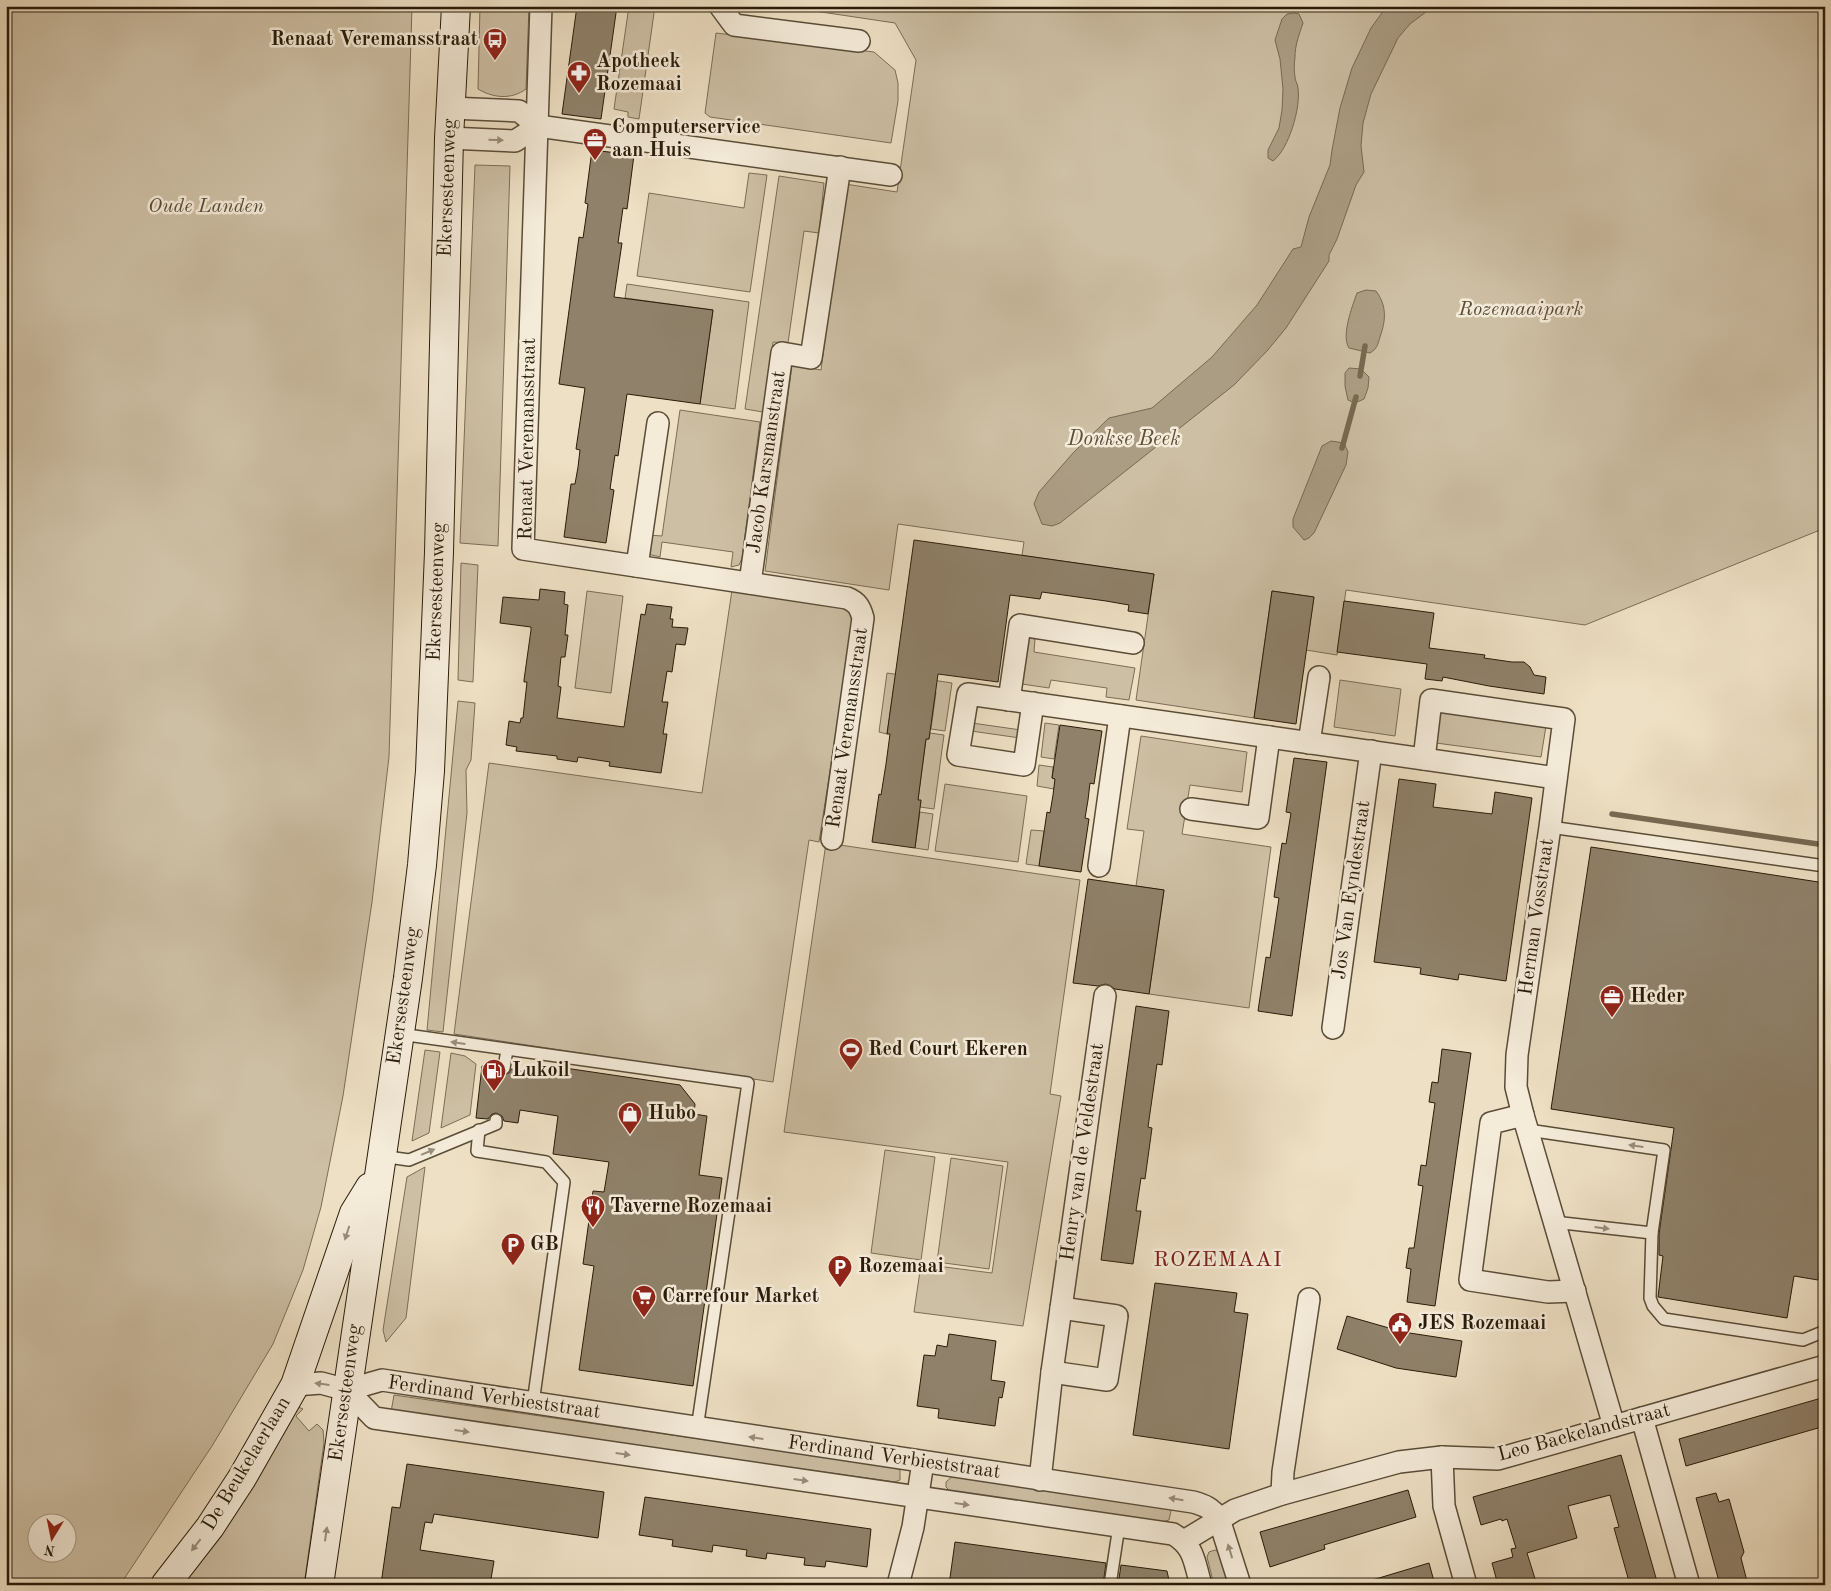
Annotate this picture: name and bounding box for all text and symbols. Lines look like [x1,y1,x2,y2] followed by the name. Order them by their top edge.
[482,27,508,61] bus stop icon: Renaat Veremansstraat
[271,30,478,50] place label: Renaat Veremansstraat
[596,52,682,95] place label: Apotheek Rozemaai
[566,60,592,94] pharmacy icon: Apotheek Rozemaai
[436,118,460,258] street label: Ekersesteenweg
[612,118,761,161] place label: Computerservice aan Huis
[582,127,608,161] office icon: Computerservice aan Huis
[488,136,504,144] one-way arrow
[148,197,264,217] park label: Oude Landen
[1458,300,1584,320] park label: Rozemaaipark
[516,337,540,541] street label: Renaat Veremansstraat
[744,369,790,555] street label: Jacob Karsmanstraat
[1066,429,1181,450] water label: Donkse Beek
[425,522,449,662] street label: Ekersesteenweg
[824,626,872,830] street label: Renaat Veremansstraat
[1330,799,1374,981] street label: Jos Van Eyndestraat
[1516,837,1558,997] street label: Herman Vosstraat
[384,926,424,1066] street label: Ekersesteenweg
[1599,984,1625,1018] office icon: Heder
[1630,987,1685,1007] place label: Heder
[838,1037,864,1071] sports icon: Red Court Ekeren
[450,1038,466,1046] one-way arrow
[868,1040,1028,1060] place label: Red Court Ekeren
[1058,1042,1108,1262] street label: Henry van de Veldestraat
[481,1058,507,1092] fuel station icon: Lukoil
[512,1061,570,1081] place label: Lukoil
[617,1101,643,1135] shop icon: Hubo
[648,1104,696,1124] place label: Hubo
[1628,1141,1644,1149] one-way arrow
[421,1147,435,1155] one-way arrow
[580,1194,606,1228] restaurant icon: Taverne Rozemaai
[610,1197,772,1217] place label: Taverne Rozemaai
[1595,1224,1611,1232] one-way arrow
[343,1226,351,1241] one-way arrow
[500,1232,526,1266] parking icon: GB
[530,1235,559,1255] place label: GB
[1153,1249,1283,1271] district label: ROZEMAAI
[827,1254,853,1288] parking icon: Rozemaai
[858,1257,944,1277] place label: Rozemaai
[631,1284,657,1318] supermarket icon: Carrefour Market
[662,1287,819,1307] place label: Carrefour Market
[1387,1311,1413,1345] public building icon: JES Rozemaai
[1418,1314,1546,1334] place label: JES Rozemaai
[326,1323,366,1463] street label: Ekersesteenweg
[386,1373,602,1423] street label: Ferdinand Verbieststraat
[313,1380,329,1388] one-way arrow
[199,1393,295,1534] street label: De Beukelaerlaan
[1496,1400,1672,1466] street label: Leo Baekelandstraat
[454,1427,470,1435] one-way arrow
[748,1433,764,1441] one-way arrow
[786,1433,1002,1483] street label: Ferdinand Verbieststraat
[615,1451,631,1459] one-way arrow
[793,1476,809,1484] one-way arrow
[1168,1495,1184,1503] one-way arrow
[954,1500,970,1508] one-way arrow
[28,1514,78,1564] north arrow
[323,1525,331,1541] one-way arrow
[191,1538,201,1552] one-way arrow
[43,1542,56,1558] text: N
[1225,1544,1233,1559] one-way arrow

